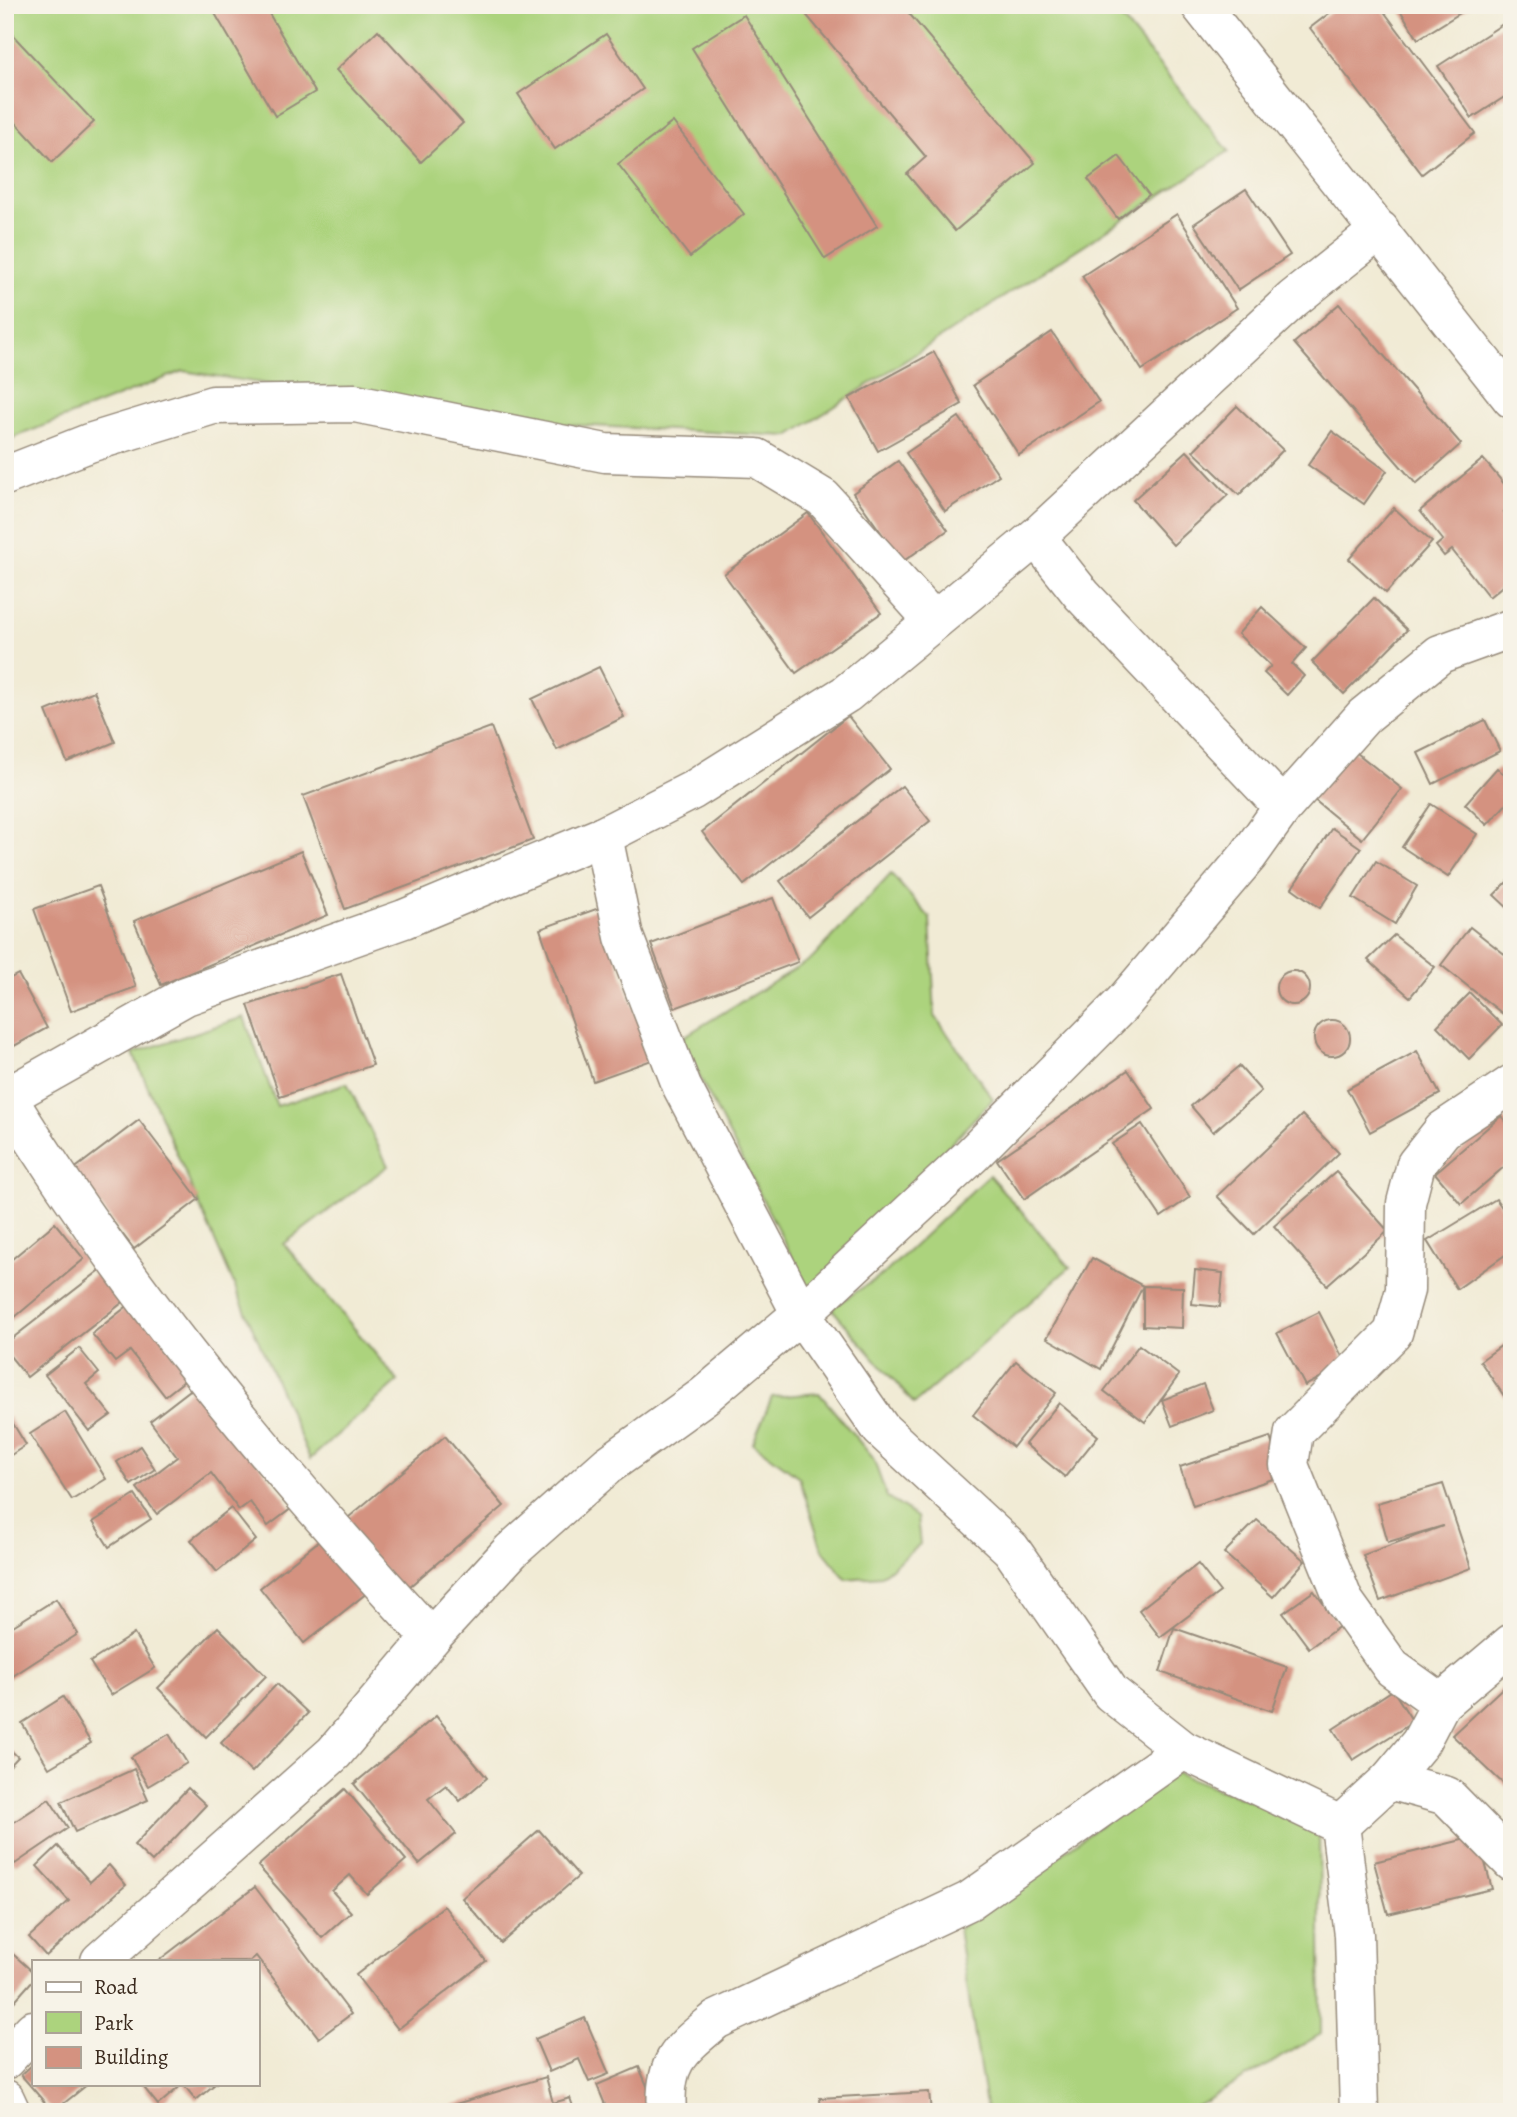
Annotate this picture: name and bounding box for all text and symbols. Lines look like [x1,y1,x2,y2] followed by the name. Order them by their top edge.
[32,1960,259,2086] legend
[94,1973,138,2001] text: Road
[94,2009,134,2037] text: Park
[94,2043,169,2071] text: Building

